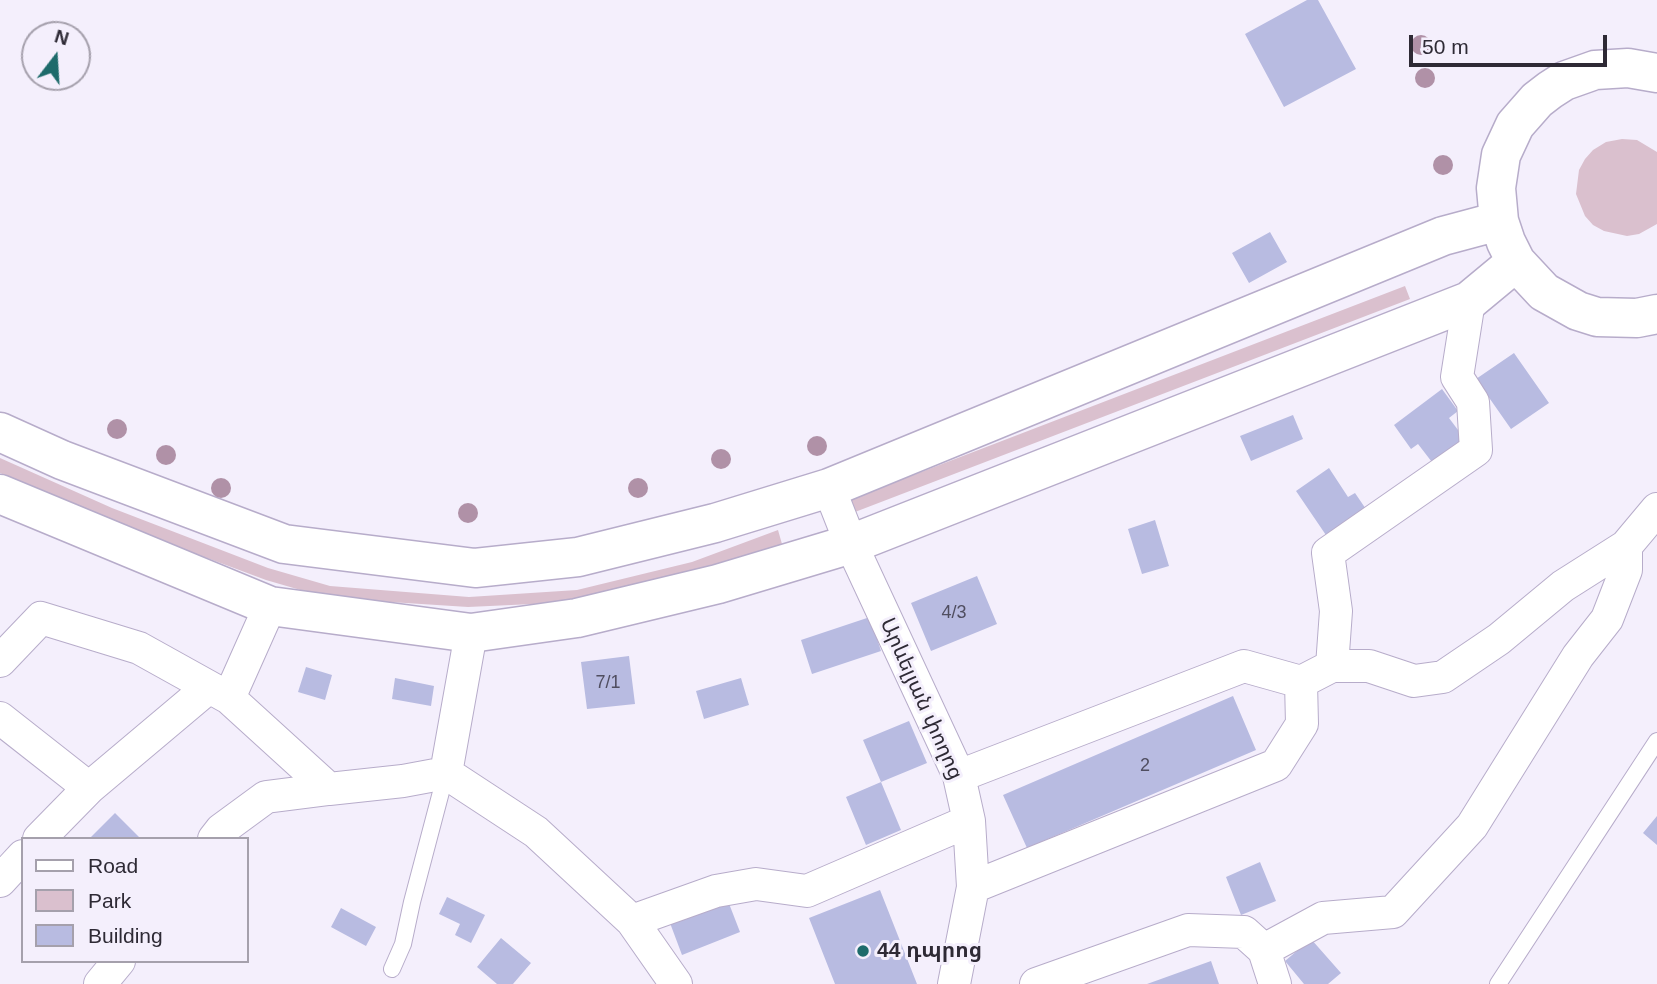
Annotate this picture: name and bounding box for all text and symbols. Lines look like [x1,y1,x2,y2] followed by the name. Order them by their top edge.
[21,21,91,91] north arrow
[1412,21,1610,65] scale bar
[52,25,71,49] text: N
[1422,35,1469,58] text: 50 m
[941,602,967,624] house number: 4/3
[874,614,968,784] street label: Արևելյան փողոց
[595,672,621,694] house number: 7/1
[1140,755,1150,777] house number: 2
[21,837,248,963] legend
[88,854,138,877] text: Road
[88,889,131,912] text: Park
[88,924,163,947] text: Building
[877,938,982,964] place label: 44 դպրոց
[855,943,871,959] marker: 44 դպրոց

